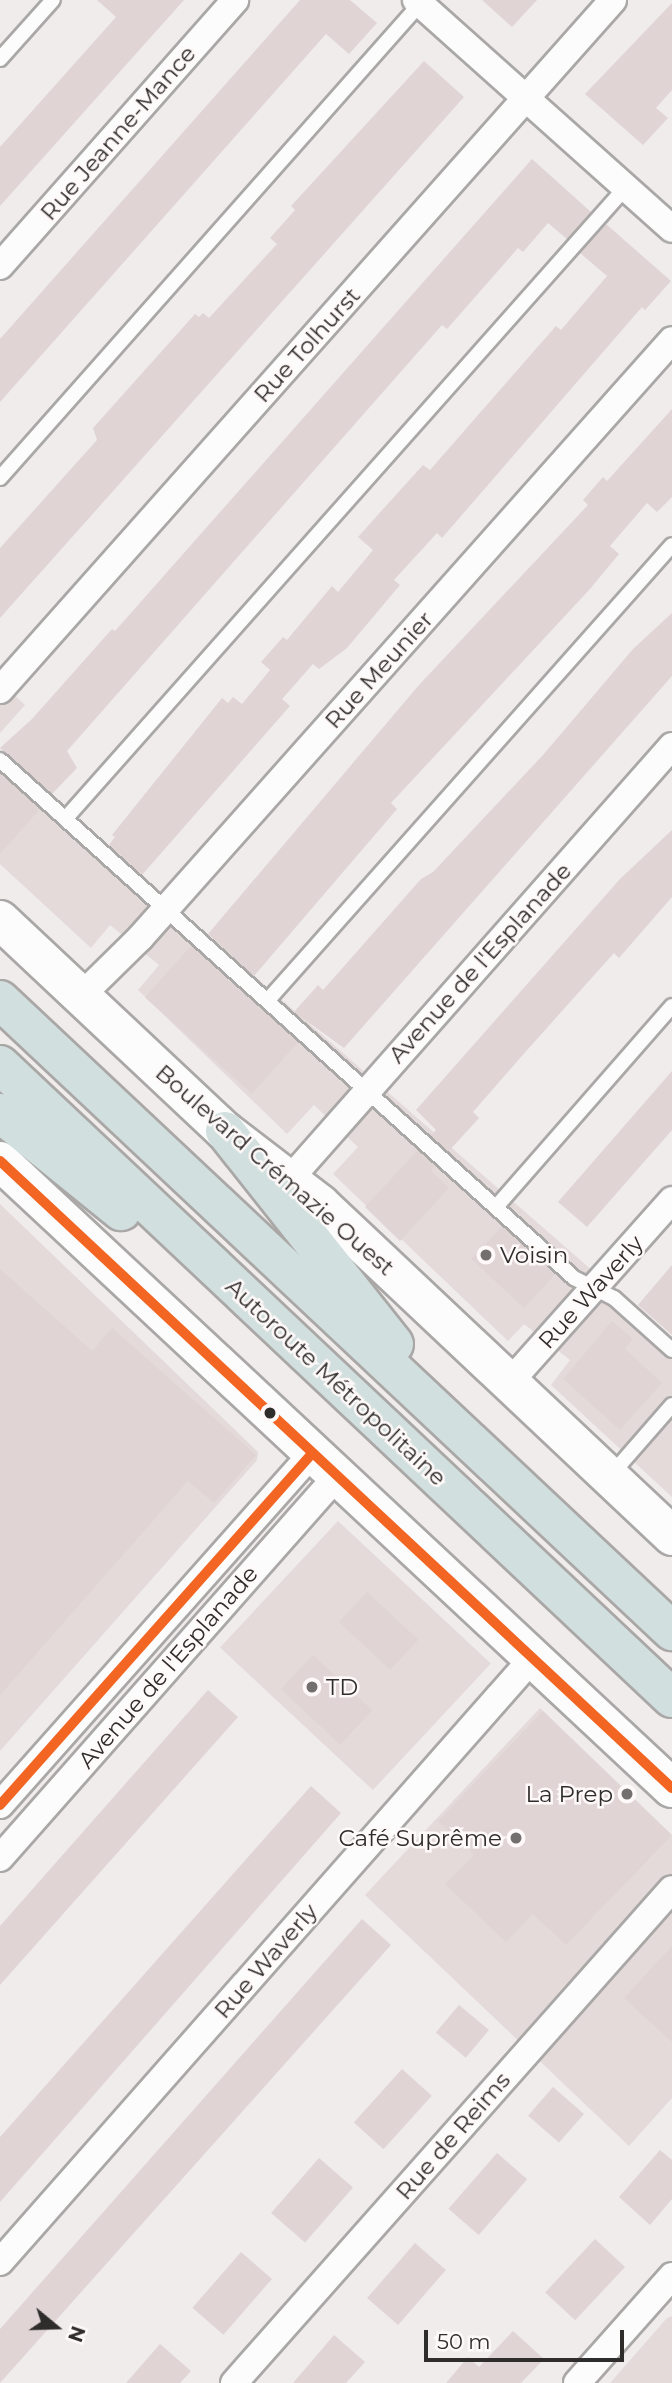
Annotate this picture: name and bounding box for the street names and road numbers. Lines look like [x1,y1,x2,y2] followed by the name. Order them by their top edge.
[35,40,201,226] street label: Rue Jeanne-Mance
[248,282,366,408] street label: Rue Tolhurst
[319,606,439,734] street label: Rue Meunier
[383,857,577,1069] street label: Avenue de l'Esplanade
[150,1059,400,1281] street label: Boulevard Crémazie Ouest
[533,1230,649,1354] street label: Rue Waverly
[220,1273,452,1491] street label: Autoroute Métropolitaine
[72,1560,264,1774] street label: Avenue de l'Esplanade
[209,1898,323,2024] street label: Rue Waverly
[390,2067,516,2205] street label: Rue de Reims

